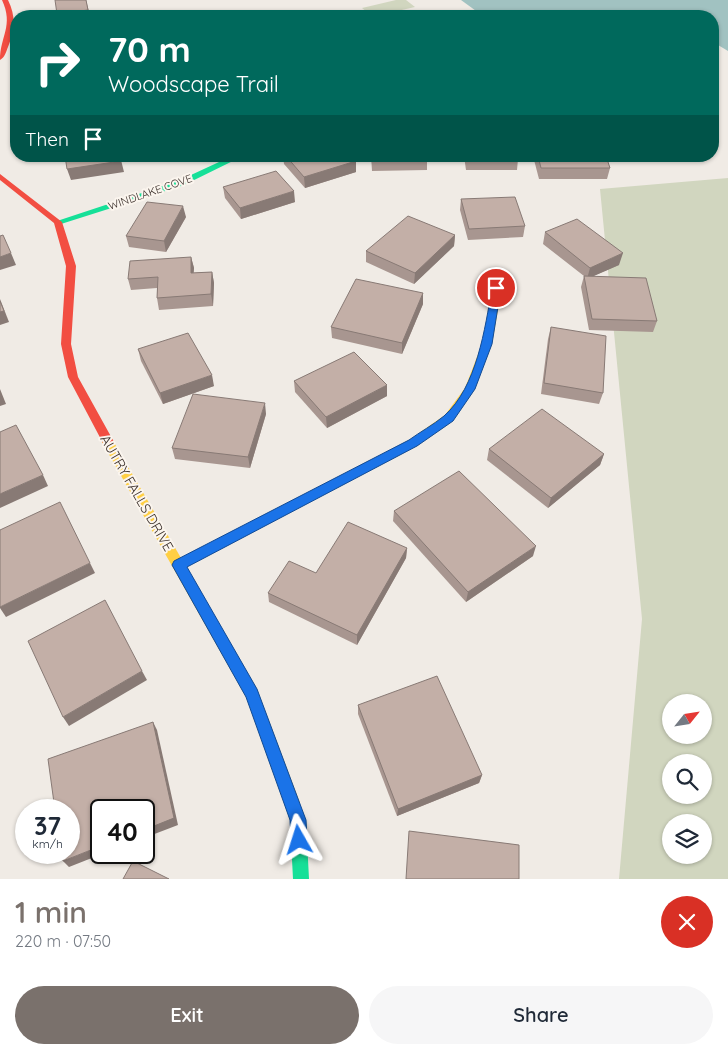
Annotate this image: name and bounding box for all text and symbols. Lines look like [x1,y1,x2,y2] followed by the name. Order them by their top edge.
[108,27,191,71] text: 70 m
[25,30,90,95] icon: right
[108,70,279,98] text: Woodscape Trail
[79,125,107,153] icon: arrive
[25,127,69,151] text: Then
[106,171,194,213] street label: WINDLAKE COVE
[475,267,517,309] pin
[482,274,510,302] icon: arrive
[96,432,178,554] street label: AUTRY FALLS DRIVE
[662,694,712,744] north arrow
[662,694,712,864] map controls
[662,754,712,804] button: search
[90,799,155,864] speed limit sign: 40
[34,810,61,841] text: 37
[272,813,324,865] position arrow
[662,814,712,864] button: layers
[32,836,63,851] text: km/h
[15,893,87,931] text: 1 min
[661,896,713,948] button: close
[15,931,111,951] text: 220 m · 07:50
[15,986,359,1044] button: Exit
[369,986,713,1044] button: Share

